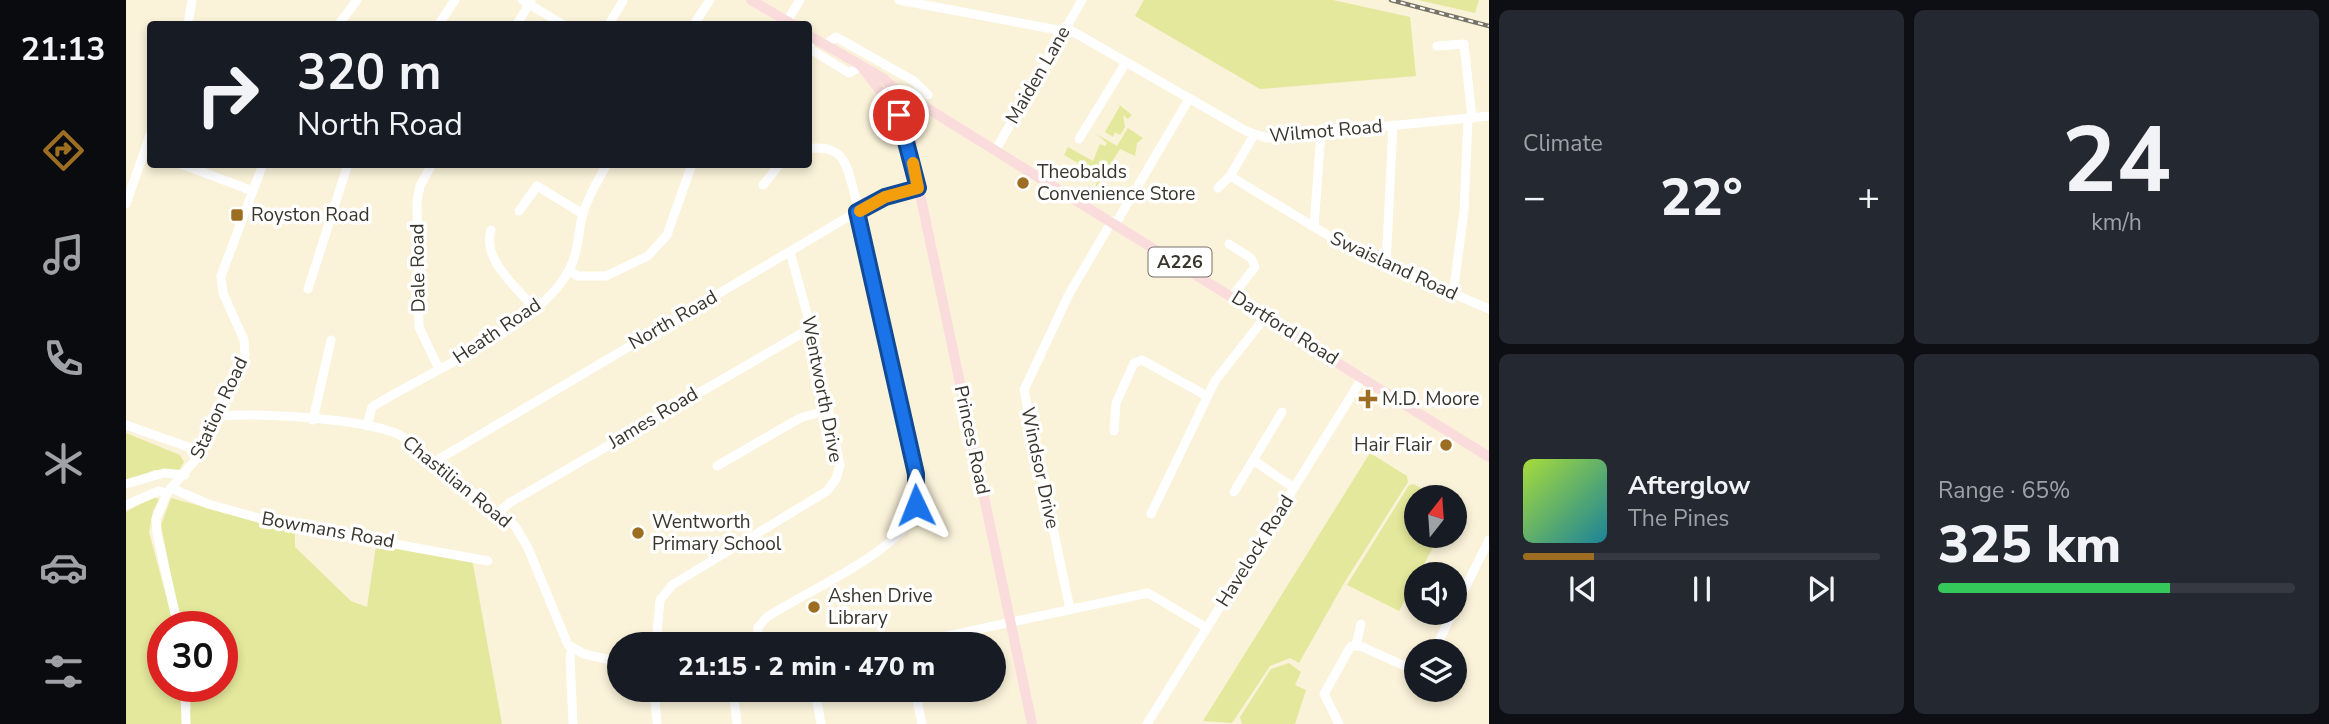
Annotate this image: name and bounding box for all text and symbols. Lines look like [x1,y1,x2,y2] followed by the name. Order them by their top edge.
[1000,21,1076,129] street label: Maiden Lane
[21,28,105,71] text: 21:13
[297,39,441,106] text: 320 m
[182,49,273,140] icon: right
[869,85,929,145] pin
[880,96,918,134] icon: arrive
[2062,99,2171,223] text: 24
[297,103,463,146] text: North Road
[1268,113,1384,149] street label: Wilmot Road
[39,126,88,175] icon: directions
[1523,128,1603,159] text: Climate
[1037,159,1195,207] place label: Theobalds Convenience Store
[1660,162,1743,233] text: 22°
[1523,172,1546,223] text: −
[1857,172,1880,223] text: +
[1015,175,1031,191] marker: Theobalds Convenience Store
[251,202,370,228] place label: Royston Road
[229,207,245,223] marker: Royston Road
[2091,207,2142,238] text: km/h
[404,223,432,313] street label: Dale Road
[1326,225,1462,307] street label: Swaisland Road
[39,230,88,279] icon: music
[1149,248,1212,276] road number: A226
[624,284,722,356] street label: North Road
[1227,285,1343,371] street label: Dartford Road
[448,292,546,370] street label: Heath Road
[795,314,849,464] street label: Wentworth Drive
[39,334,88,383] icon: phone
[184,353,254,463] street label: Station Road
[602,381,703,456] street label: James Road
[948,383,996,497] street label: Princes Road
[1382,386,1479,412] place label: M.D. Moore
[1360,391,1376,407] marker: M.D. Moore
[1014,405,1066,531] street label: Windsor Drive
[397,430,517,534] street label: Chastilian Road
[1354,432,1432,458] place label: Hair Flair
[1438,437,1454,453] marker: Hair Flair
[39,439,88,488] icon: climate
[879,468,953,542] position arrow
[1628,468,1751,503] text: Afterglow
[1938,475,2070,506] text: Range · 65%
[1404,485,1466,548] north arrow
[1404,485,1467,702] map controls
[1210,490,1300,612] street label: Havelock Road
[1628,503,1729,534] text: The Pines
[259,506,397,554] street label: Bowmans Road
[652,509,782,557] place label: Wentworth Primary School
[1938,509,2121,580] text: 325 km
[630,525,646,541] marker: Wentworth Primary School
[39,543,88,592] icon: car
[1404,562,1467,625] button: sound
[1564,570,1602,608] icon: previous
[1683,570,1721,608] icon: pause
[1802,570,1840,608] icon: next
[828,583,933,631] place label: Ashen Drive Library
[806,599,822,615] marker: Ashen Drive Library
[147,611,238,702] speed limit sign: 30
[1404,639,1467,702] button: layers
[39,647,88,696] icon: filters
[678,649,935,684] text: 21:15 · 2 min · 470 m

